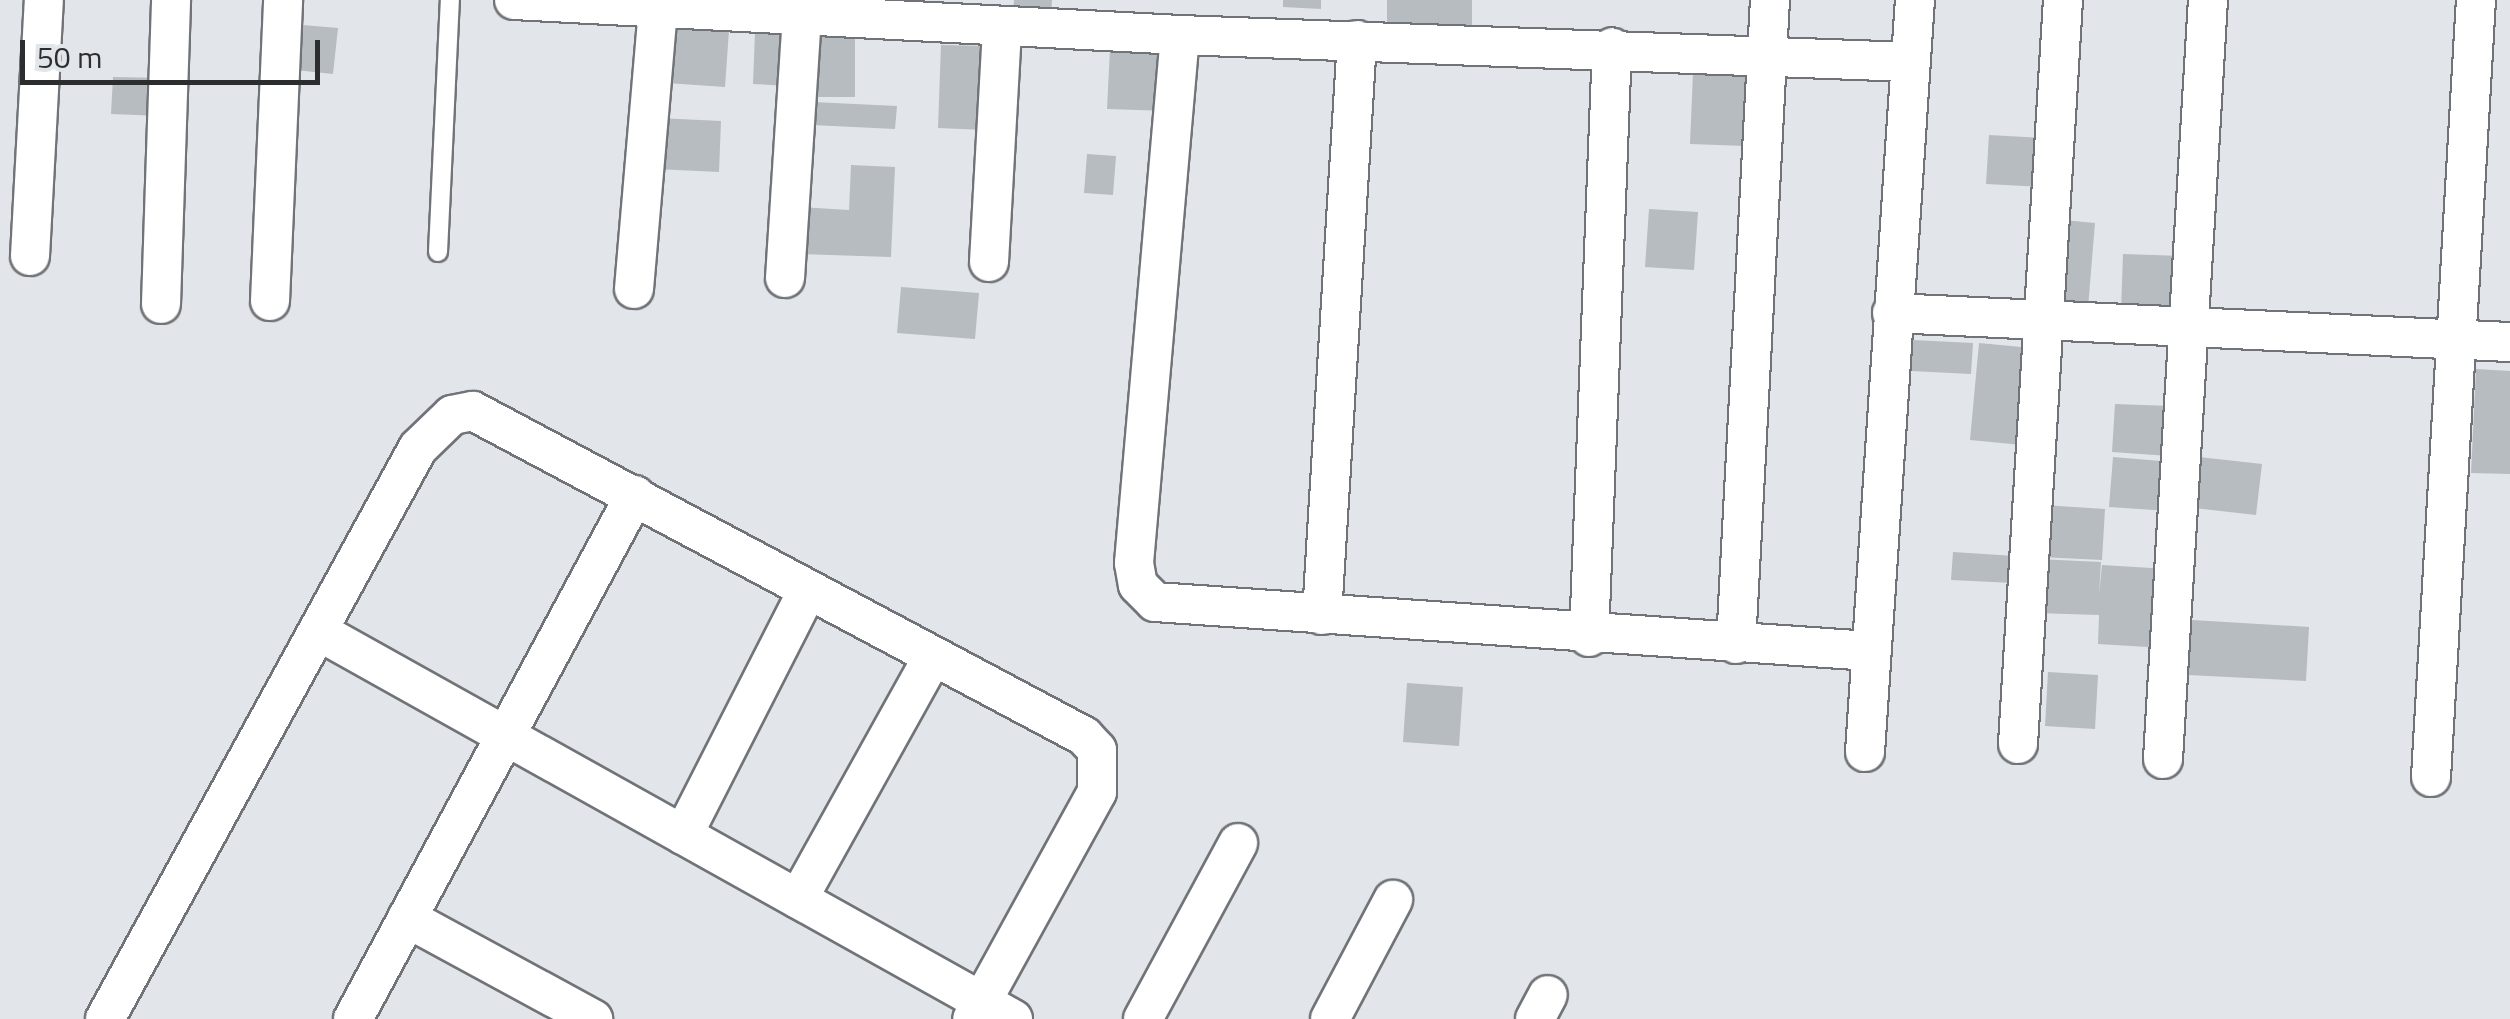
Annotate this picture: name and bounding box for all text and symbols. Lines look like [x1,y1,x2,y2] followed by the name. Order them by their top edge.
[25,20,325,82] scale bar
[37,34,102,80] text: 50 m

